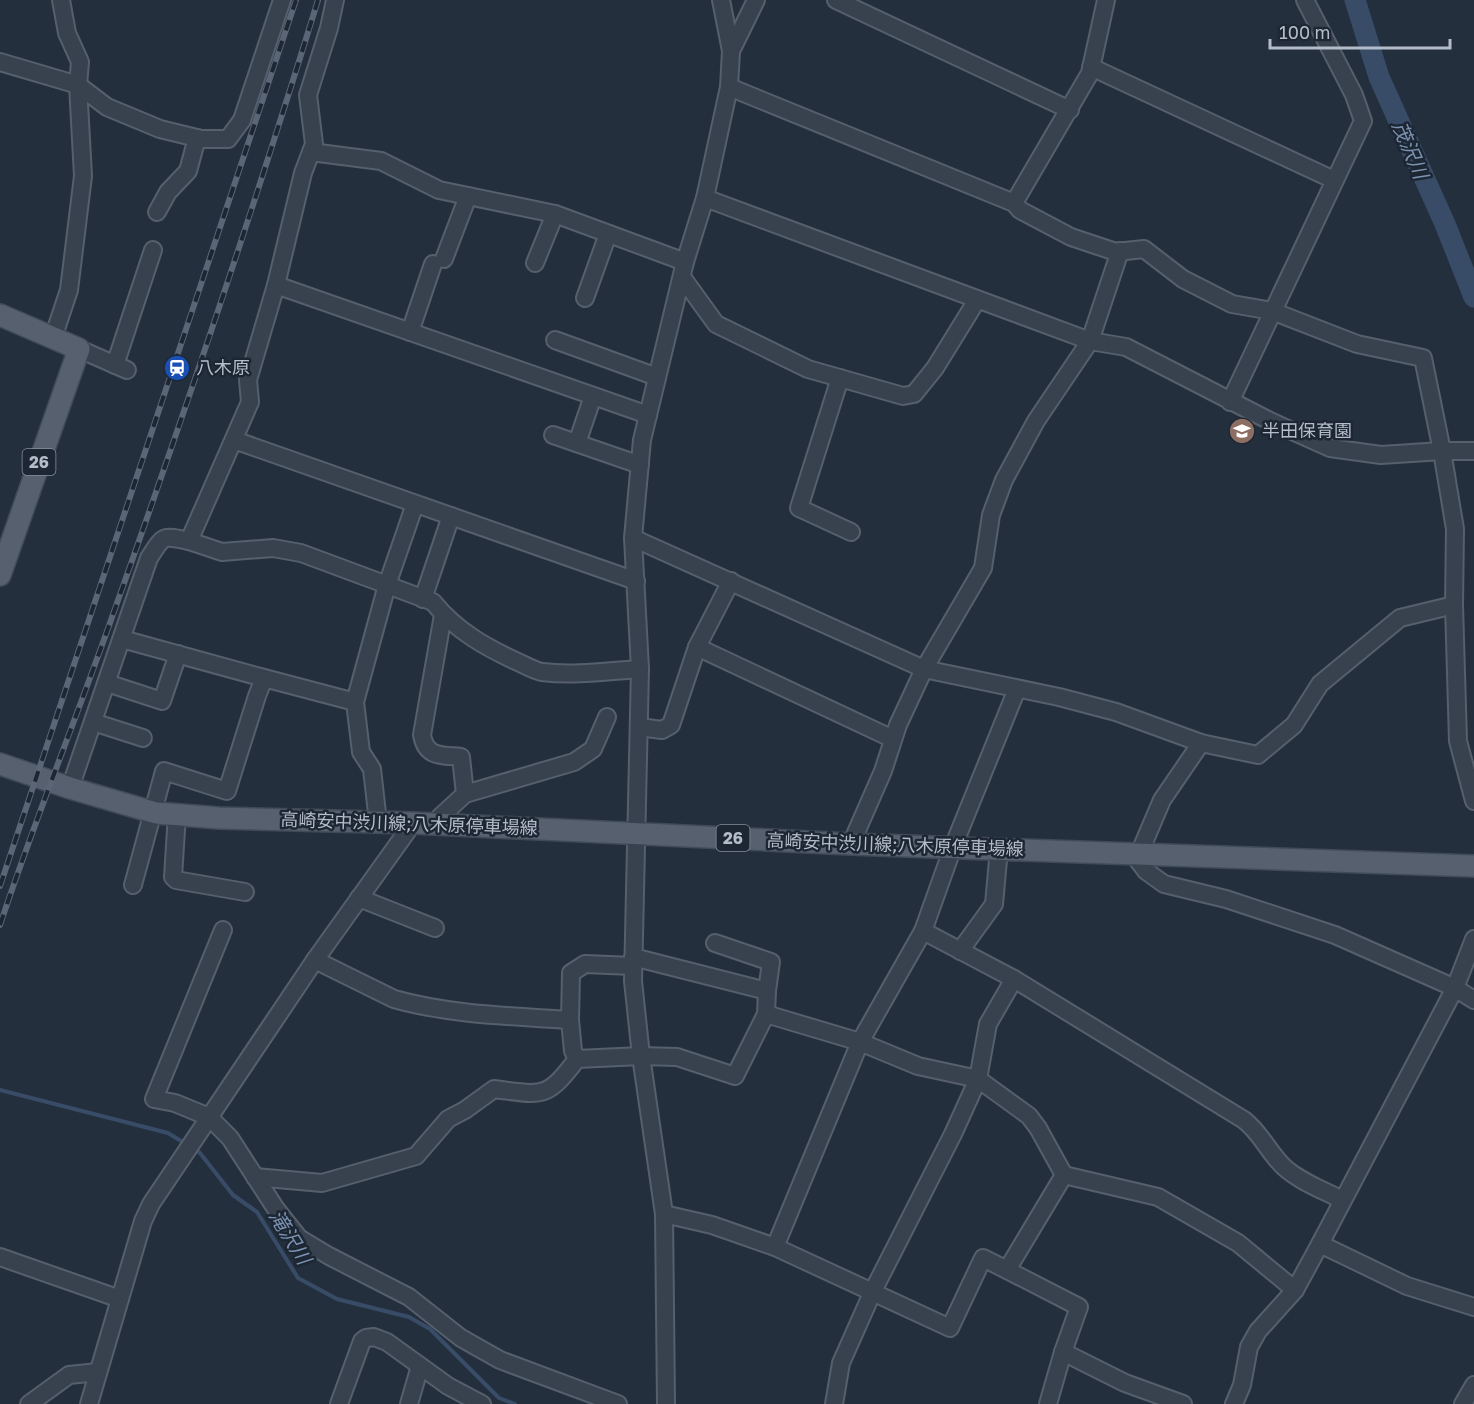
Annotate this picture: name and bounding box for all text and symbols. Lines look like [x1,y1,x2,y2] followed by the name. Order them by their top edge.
[1270,12,1450,50] scale bar
[1279,21,1330,43] text: 100 m
[1388,117,1434,184] water label: 茂沢川
[162,353,192,383] station icon: 八木原
[196,356,250,378] place label: 八木原
[1227,416,1257,446] school or university icon: 半田保育園
[1262,419,1352,441] place label: 半田保育園
[22,449,56,475] road number: 26
[280,808,538,838] street label: 高崎安中渋川線;八木原停車場線
[716,825,750,851] road number: 26
[766,829,1024,859] street label: 高崎安中渋川線;八木原停車場線
[265,1205,318,1270] water label: 滝沢川

